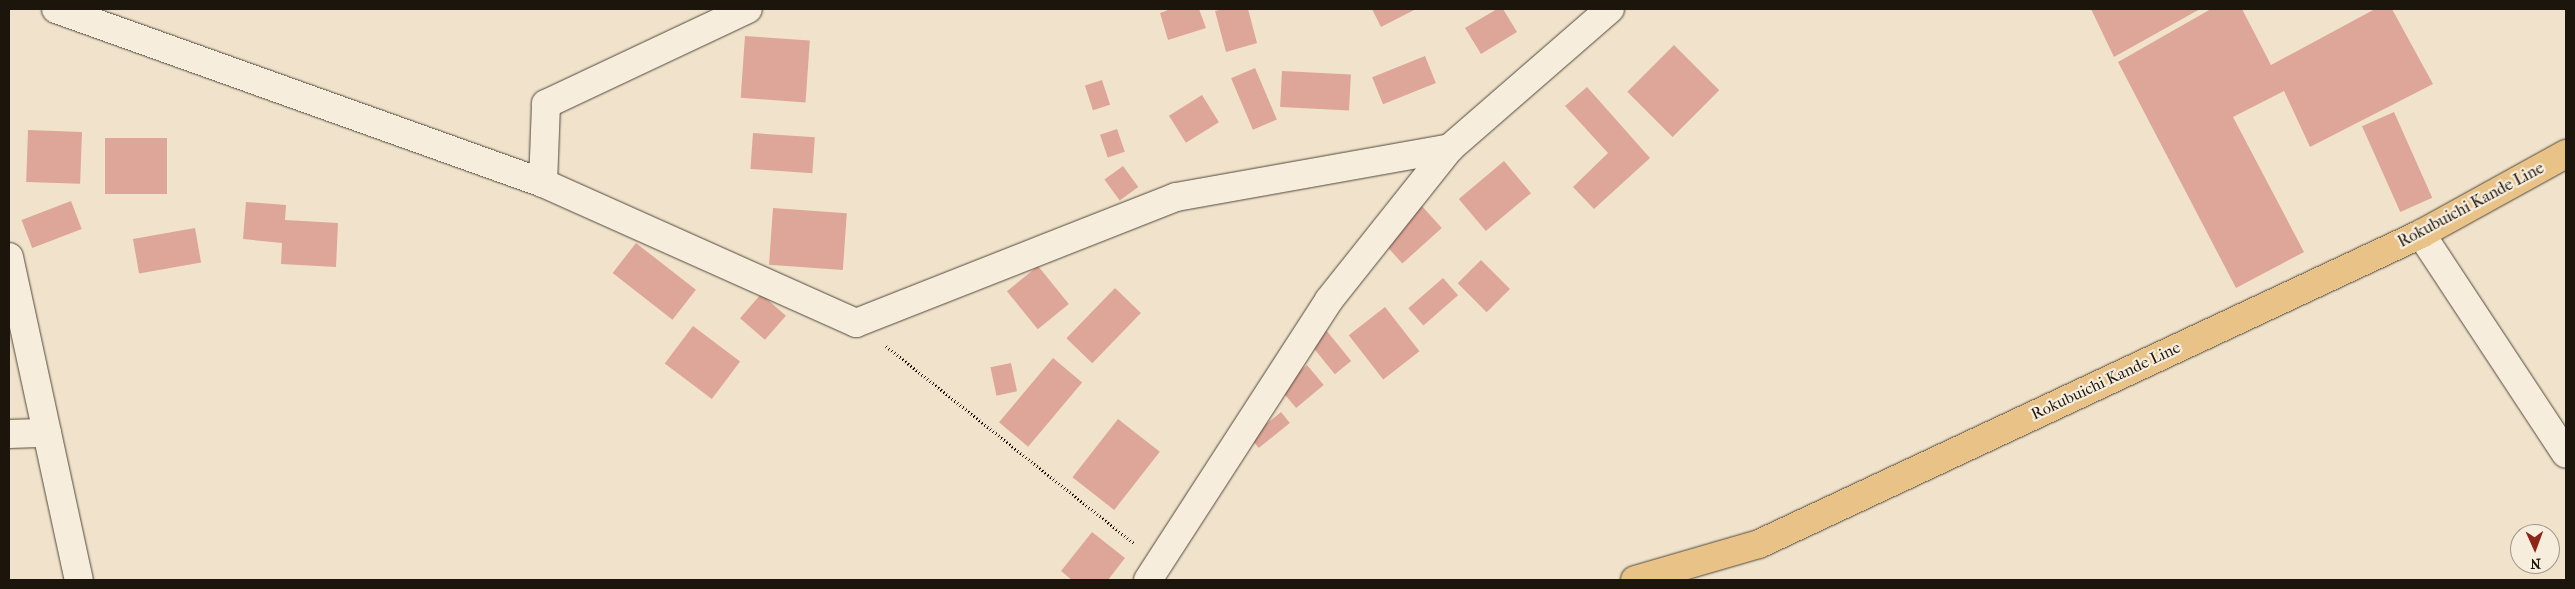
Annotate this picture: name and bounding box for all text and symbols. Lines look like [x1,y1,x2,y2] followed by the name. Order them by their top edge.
[2395,158,2547,252] street label: Rokubuichi Kande Line
[2028,338,2184,424] street label: Rokubuichi Kande Line
[2510,524,2560,574] north arrow
[2530,555,2541,572] text: N

